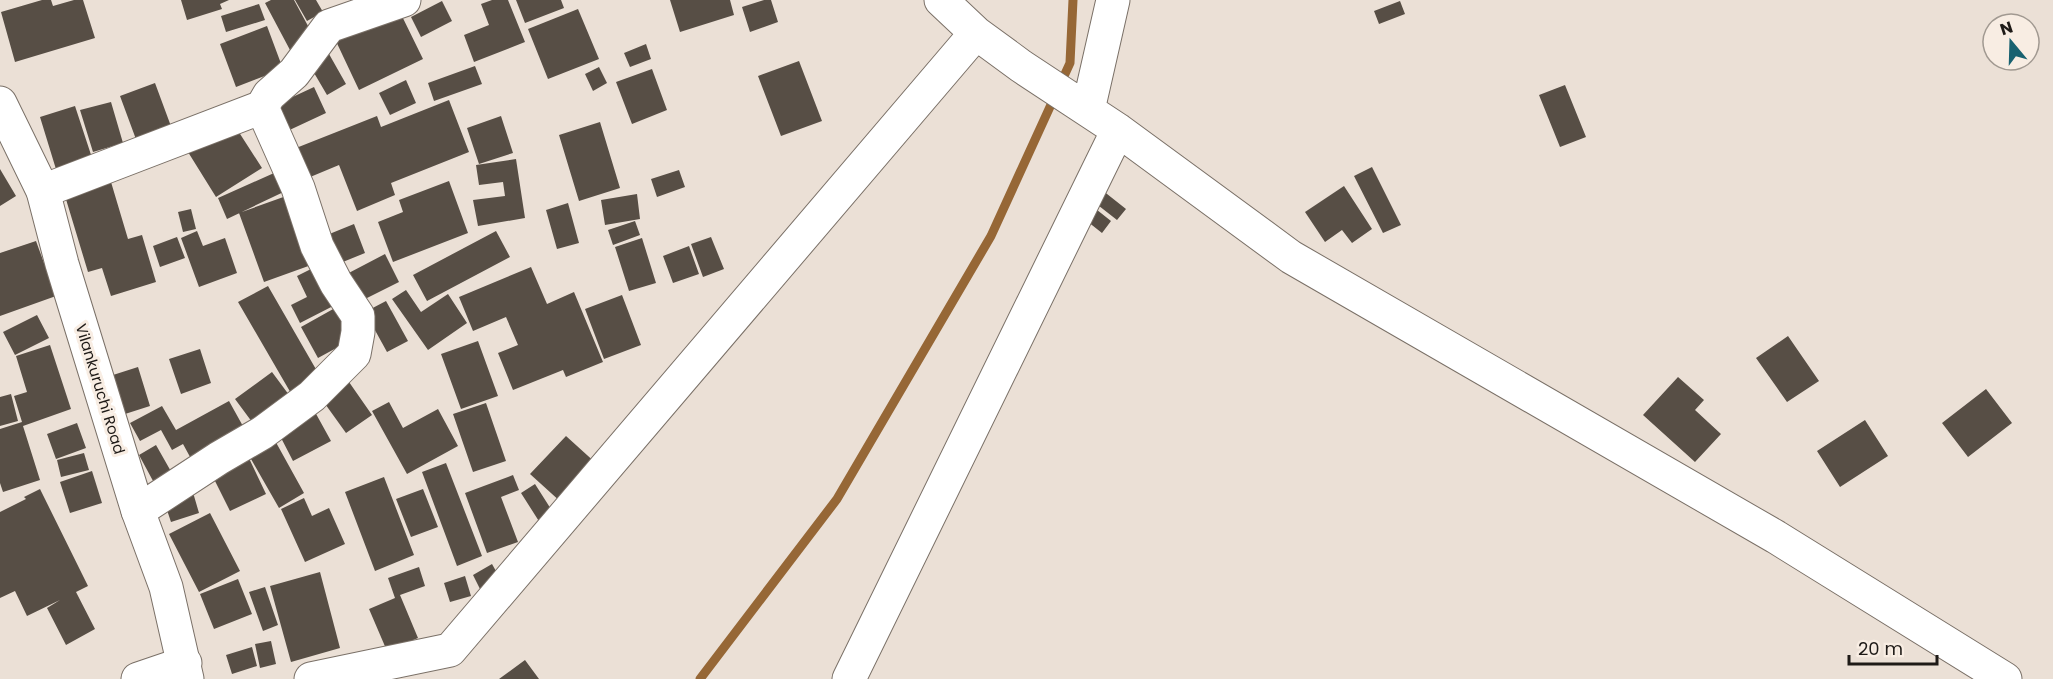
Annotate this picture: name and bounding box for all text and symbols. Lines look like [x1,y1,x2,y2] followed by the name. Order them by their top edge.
[1981,12,2041,72] north arrow
[1997,15,2016,41] text: N
[71,321,130,457] street label: Vilankuruchi Road
[1849,628,1938,666] scale bar
[1858,636,1903,661] text: 20 m

